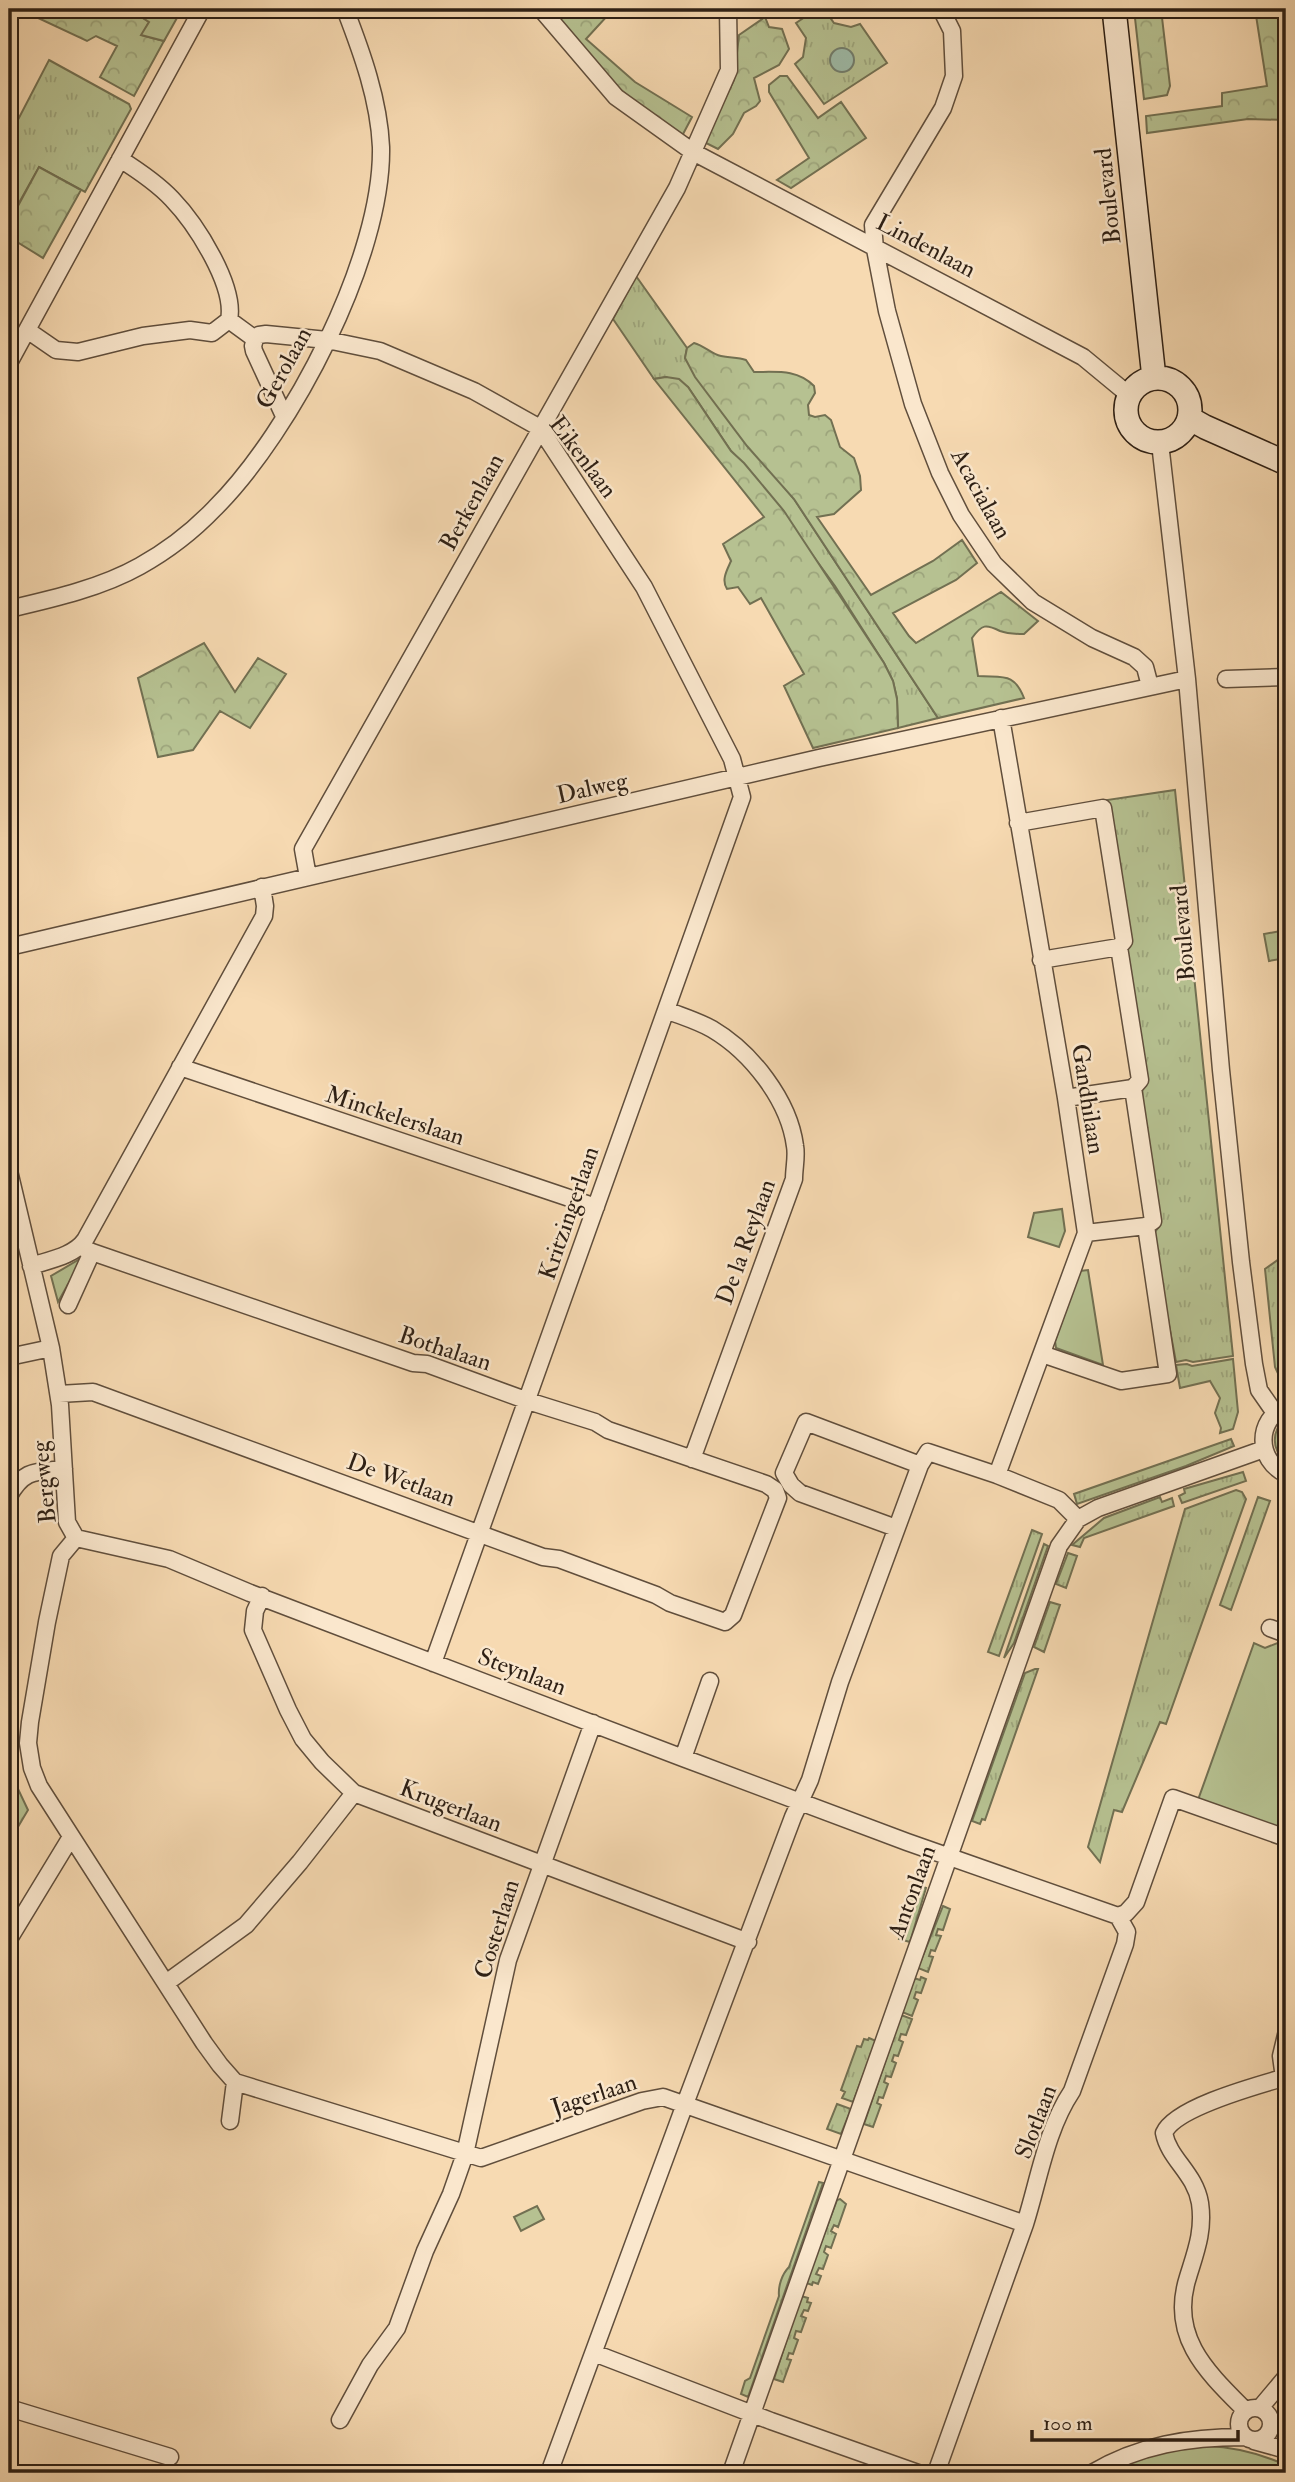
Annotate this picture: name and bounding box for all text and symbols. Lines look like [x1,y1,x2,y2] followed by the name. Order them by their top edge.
[1088,146,1128,246] street label: Boulevard
[871,207,981,285] street label: Lindenlaan
[249,322,319,414] street label: Gerolaan
[542,410,624,504] street label: Eikenlaan
[943,442,1019,545] street label: Acacialaan
[433,448,511,556] street label: Berkenlaan
[553,765,632,811] street label: Dalweg
[1163,883,1203,982] street label: Boulevard
[1064,1042,1112,1156] street label: Gandhilaan
[322,1079,468,1153] street label: Minckelerslaan
[532,1142,606,1284] street label: Kritzingerlaan
[709,1175,783,1309] street label: De la Reylaan
[395,1319,495,1379] street label: Bothalaan
[24,1438,64,1525] street label: Bergweg
[343,1446,459,1514] street label: De Wetlaan
[473,1641,571,1703] street label: Steynlaan
[395,1772,507,1840] street label: Krugerlaan
[880,1841,943,1944] street label: Antonlaan
[467,1876,527,1982] street label: Costerlaan
[546,2067,641,2124] street label: Jagerlaan
[1008,2081,1064,2163] street label: Slotlaan
[1032,2398,1239,2442] scale bar
[1043,2410,1093,2437] text: 100 m

